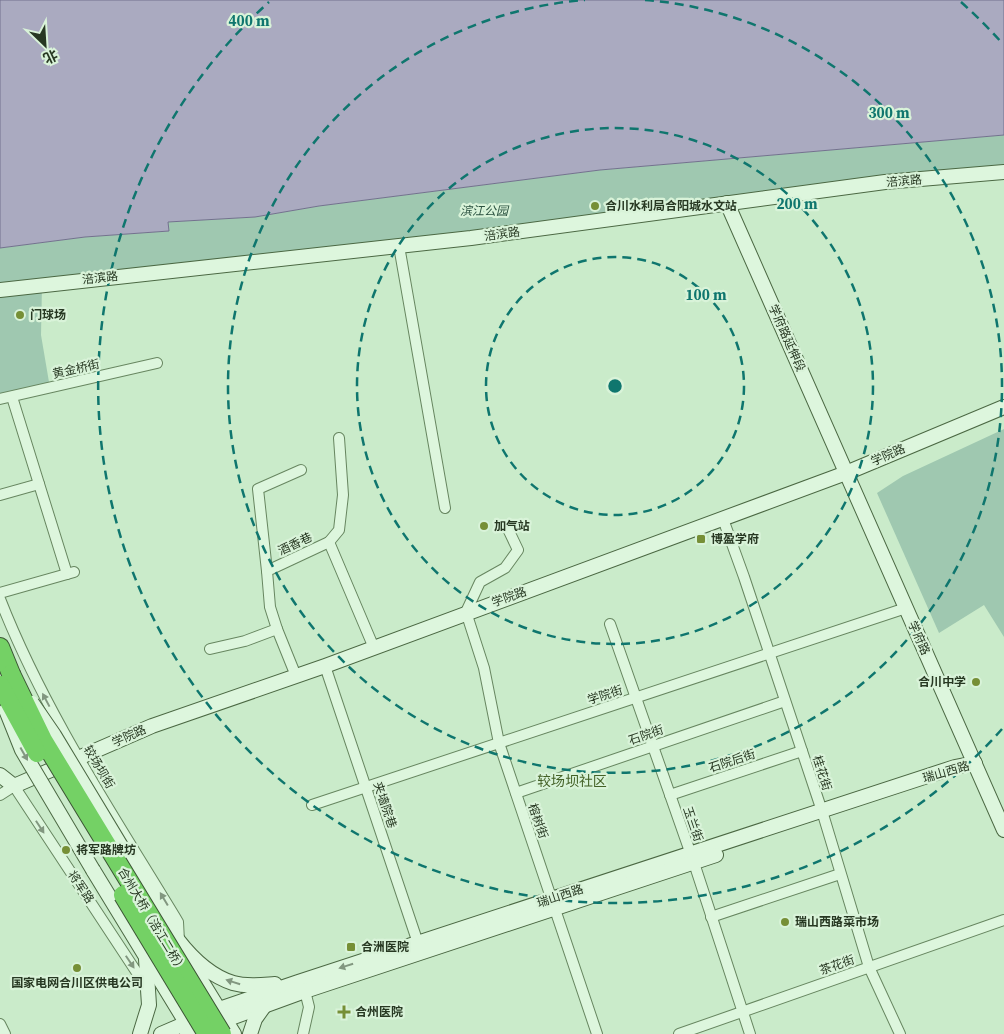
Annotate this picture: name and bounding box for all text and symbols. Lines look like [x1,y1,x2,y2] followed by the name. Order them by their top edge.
[228,10,270,31] text: 400 m
[20,20,70,70] north arrow
[40,45,61,69] text: 北
[868,102,910,123] text: 300 m
[885,171,923,191] street label: 涪滨路
[776,193,818,214] text: 200 m
[605,198,737,214] place label: 合川水利局合阳城水文站
[589,200,601,212] marker: 合川水利局合阳城水文站
[460,203,510,219] park label: 滨江公园
[483,224,521,244] street label: 涪滨路
[81,268,119,288] street label: 涪滨路
[685,284,727,305] text: 100 m
[765,302,809,374] street label: 学府路延伸段
[30,307,66,323] place label: 门球场
[14,309,26,321] marker: 门球场
[51,356,101,382] street label: 黄金桥街
[606,377,624,395] centre of rings
[868,441,908,469] street label: 学院路
[494,518,530,534] place label: 加气站
[478,520,490,532] marker: 加气站
[275,529,315,559] street label: 酒香巷
[711,531,759,547] place label: 博盈学府
[695,533,707,545] marker: 博盈学府
[489,584,529,610] street label: 学院路
[904,618,934,658] street label: 学府路
[918,674,966,690] place label: 合川中学
[970,676,982,688] marker: 合川中学
[585,682,625,708] street label: 学院街
[42,693,50,707] one-way arrow
[109,721,149,751] street label: 学院路
[626,722,666,748] street label: 石院街
[80,742,118,792] street label: 较场坝街
[707,746,757,776] street label: 石院后街
[20,747,29,761] one-way arrow
[809,753,835,793] street label: 桂花街
[921,758,971,786] street label: 瑞山西路
[537,771,607,791] district label: 较场坝社区
[370,780,400,830] street label: 夹墙院巷
[525,801,551,841] street label: 榕树街
[680,804,706,844] street label: 玉兰街
[36,820,45,833] one-way arrow
[76,842,136,858] place label: 将军路牌坊
[60,844,72,856] marker: 将军路牌坊
[114,864,190,976] street label: 合州大桥（涪江二桥）
[64,868,98,906] street label: 将军路
[535,881,585,911] street label: 瑞山西路
[160,893,169,906] one-way arrow
[795,914,879,930] place label: 瑞山西路菜市场
[779,916,791,928] marker: 瑞山西路菜市场
[361,939,409,955] place label: 合洲医院
[345,941,357,953] marker: 合洲医院
[817,952,857,978] street label: 茶花街
[125,955,135,969] one-way arrow
[71,962,83,974] marker: 国家电网合川区供电公司
[338,963,353,971] one-way arrow
[11,975,143,991] place label: 国家电网合川区供电公司
[225,977,240,985] one-way arrow
[355,1004,403,1020] place label: 合州医院
[337,1005,351,1019] marker: 合州医院

